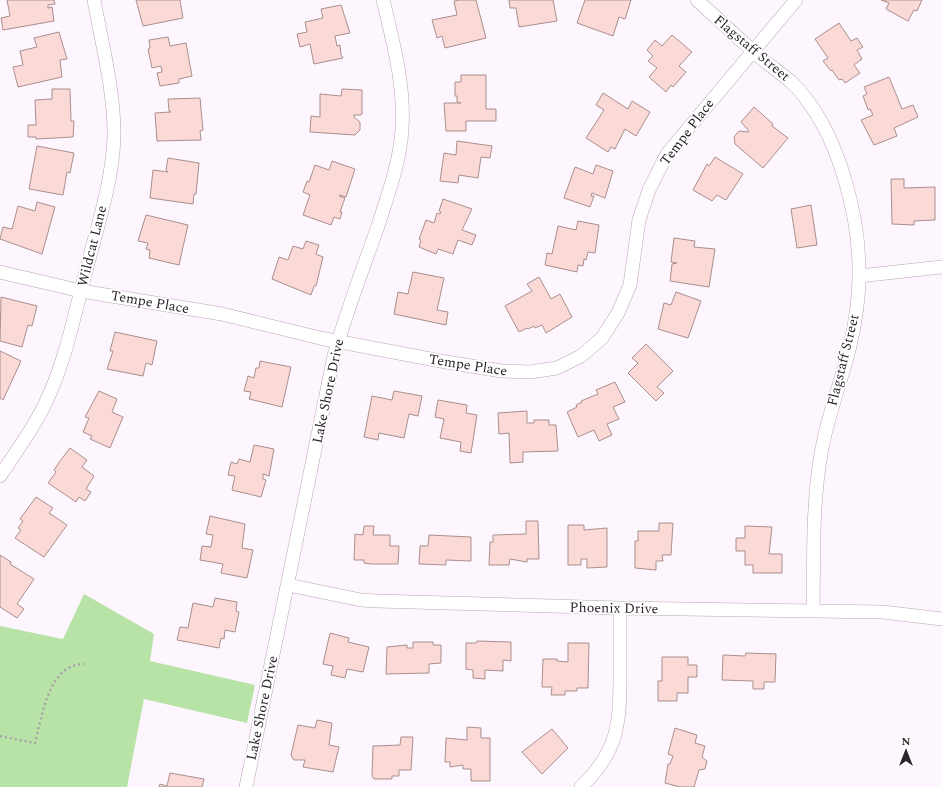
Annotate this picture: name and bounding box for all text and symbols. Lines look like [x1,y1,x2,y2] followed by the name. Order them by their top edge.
[709,10,795,86] street label: Flagstaff Street
[655,94,719,170] street label: Tempe Place
[72,203,112,289] street label: Wildcat Lane
[109,285,191,319] street label: Tempe Place
[821,312,865,408] street label: Flagstaff Street
[307,336,349,445] street label: Lake Shore Drive
[427,348,509,382] street label: Tempe Place
[569,597,659,619] street label: Phoenix Drive
[241,653,283,762] street label: Lake Shore Drive
[886,731,926,771] north arrow
[902,733,911,750] text: N

